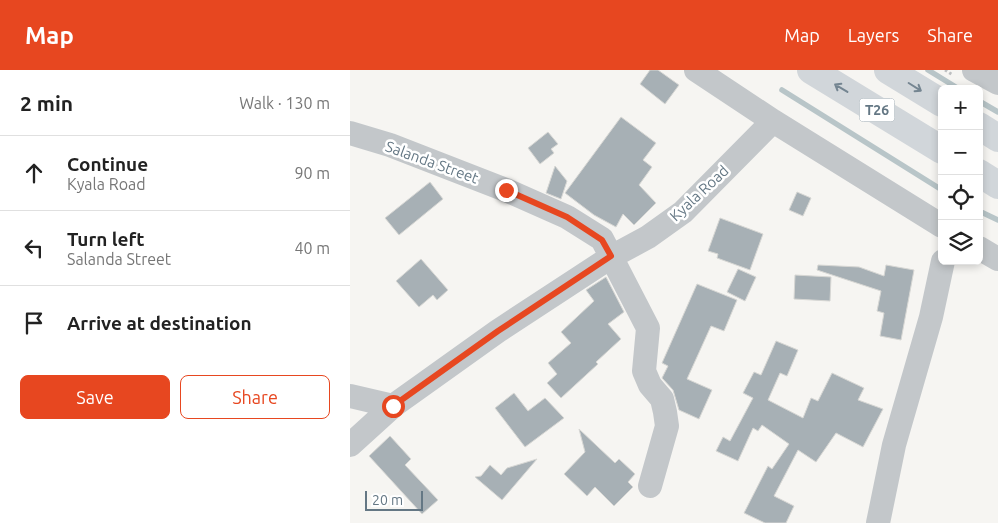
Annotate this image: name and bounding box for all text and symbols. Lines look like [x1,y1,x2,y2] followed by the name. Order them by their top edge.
[25,22,74,49] text: Map
[784,25,820,45] text: Map
[848,25,899,45] text: Layers
[927,25,973,45] text: Share
[834,82,848,92] one-way arrow
[907,82,921,92] one-way arrow
[938,85,983,265] map controls
[938,85,983,130] button: +
[20,91,73,115] text: 2 min
[239,94,330,112] text: Walk · 130 m
[860,98,894,122] road number: T26
[938,130,983,175] button: −
[383,137,481,187] street label: Salanda Street
[67,153,148,175] text: Continue
[20,159,48,187] icon: ahead
[666,162,732,224] street label: Kyala Road
[294,164,330,182] text: 90 m
[67,175,146,193] text: Kyala Road
[938,175,983,220] button: locate
[495,179,518,202] route end
[938,220,983,265] button: layers
[67,228,145,250] text: Turn left
[20,234,48,262] icon: left
[294,239,330,257] text: 40 m
[67,250,171,268] text: Salanda Street
[20,309,48,337] icon: arrive
[67,312,252,334] text: Arrive at destination
[20,375,170,419] button: Save
[180,375,330,419] button: Share
[382,395,405,418] route start
[365,488,422,511] scale bar
[372,492,403,508] text: 20 m

